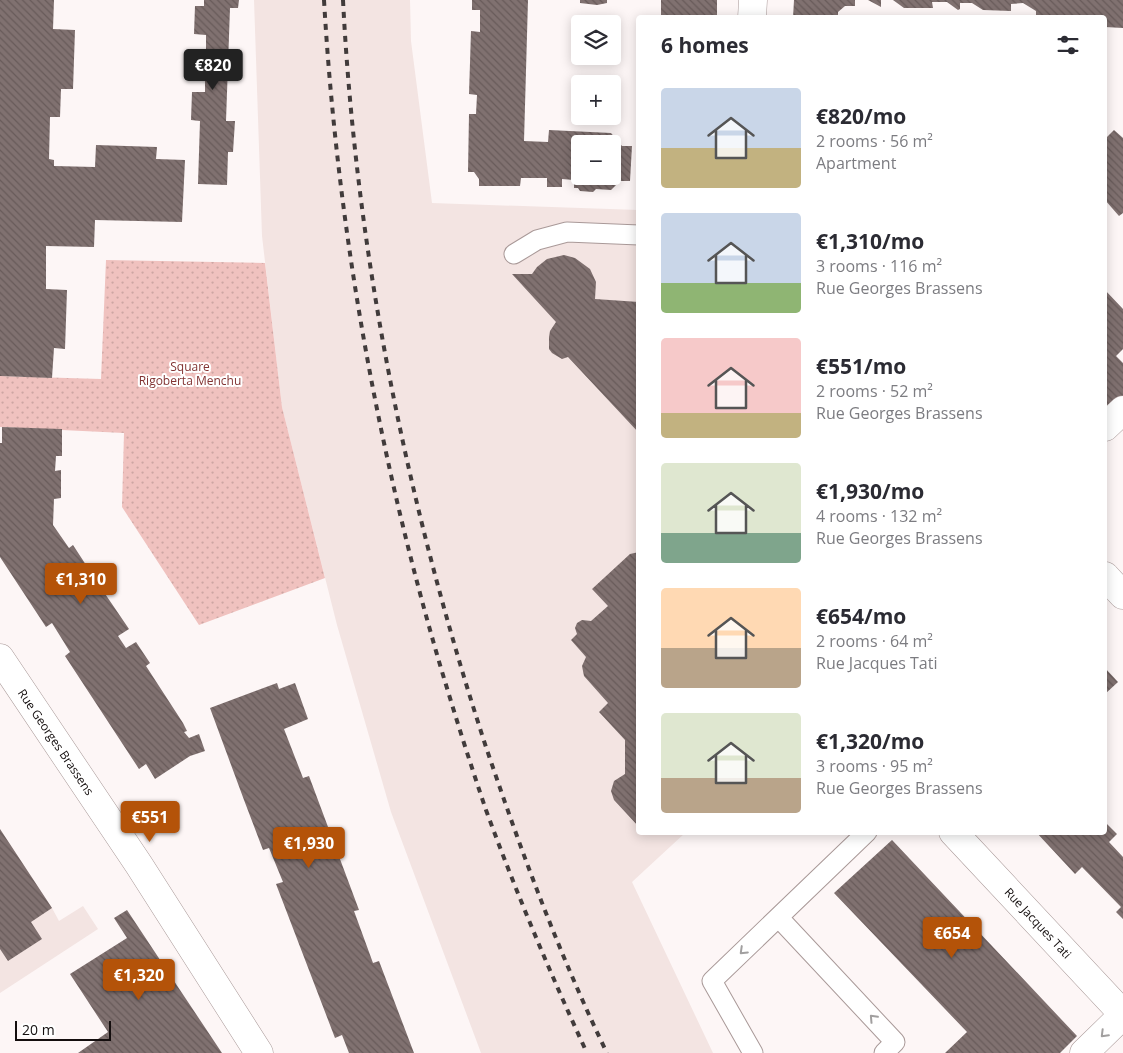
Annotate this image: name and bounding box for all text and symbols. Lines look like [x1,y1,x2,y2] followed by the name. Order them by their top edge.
[571,15,621,185] map controls
[571,15,621,65] button: layers
[661,31,749,59] text: 6 homes
[1054,31,1082,59] icon: filters
[183,48,243,91] pin: €820
[195,54,231,76] text: €820
[571,75,621,125] button: +
[816,102,906,130] text: €820/mo
[701,108,761,168] icon: home
[816,130,933,152] text: 2 rooms · 56 m²
[571,135,621,185] button: −
[816,152,896,174] text: Apartment
[816,227,924,255] text: €1,310/mo
[701,233,761,293] icon: home
[816,255,942,277] text: 3 rooms · 116 m²
[816,277,983,299] text: Rue Georges Brassens
[816,352,906,380] text: €551/mo
[139,358,241,389] park label: Square Rigoberta Menchu
[701,358,761,418] icon: home
[816,380,933,402] text: 2 rooms · 52 m²
[816,402,983,424] text: Rue Georges Brassens
[816,477,924,505] text: €1,930/mo
[701,483,761,543] icon: home
[816,505,942,527] text: 4 rooms · 132 m²
[816,527,983,549] text: Rue Georges Brassens
[40,562,122,605] pin: €1,310
[56,568,106,590] text: €1,310
[816,602,906,630] text: €654/mo
[701,608,761,668] icon: home
[816,630,933,652] text: 2 rooms · 64 m²
[816,652,938,674] text: Rue Jacques Tati
[14,685,98,799] street label: Rue Georges Brassens
[816,727,924,755] text: €1,320/mo
[701,733,761,793] icon: home
[816,755,933,777] text: 3 rooms · 95 m²
[816,777,983,799] text: Rue Georges Brassens
[120,800,180,843] pin: €551
[132,806,168,828] text: €551
[268,826,350,869] pin: €1,930
[284,832,334,854] text: €1,930
[1001,884,1075,962] street label: Rue Jacques Tati
[922,916,982,959] pin: €654
[934,922,970,944] text: €654
[740,946,749,955] one-way arrow
[98,958,180,1001] pin: €1,320
[114,964,164,986] text: €1,320
[870,1015,879,1024] one-way arrow
[15,1018,111,1041] scale bar
[22,1020,55,1039] text: 20 m
[1100,1028,1109,1037] one-way arrow

